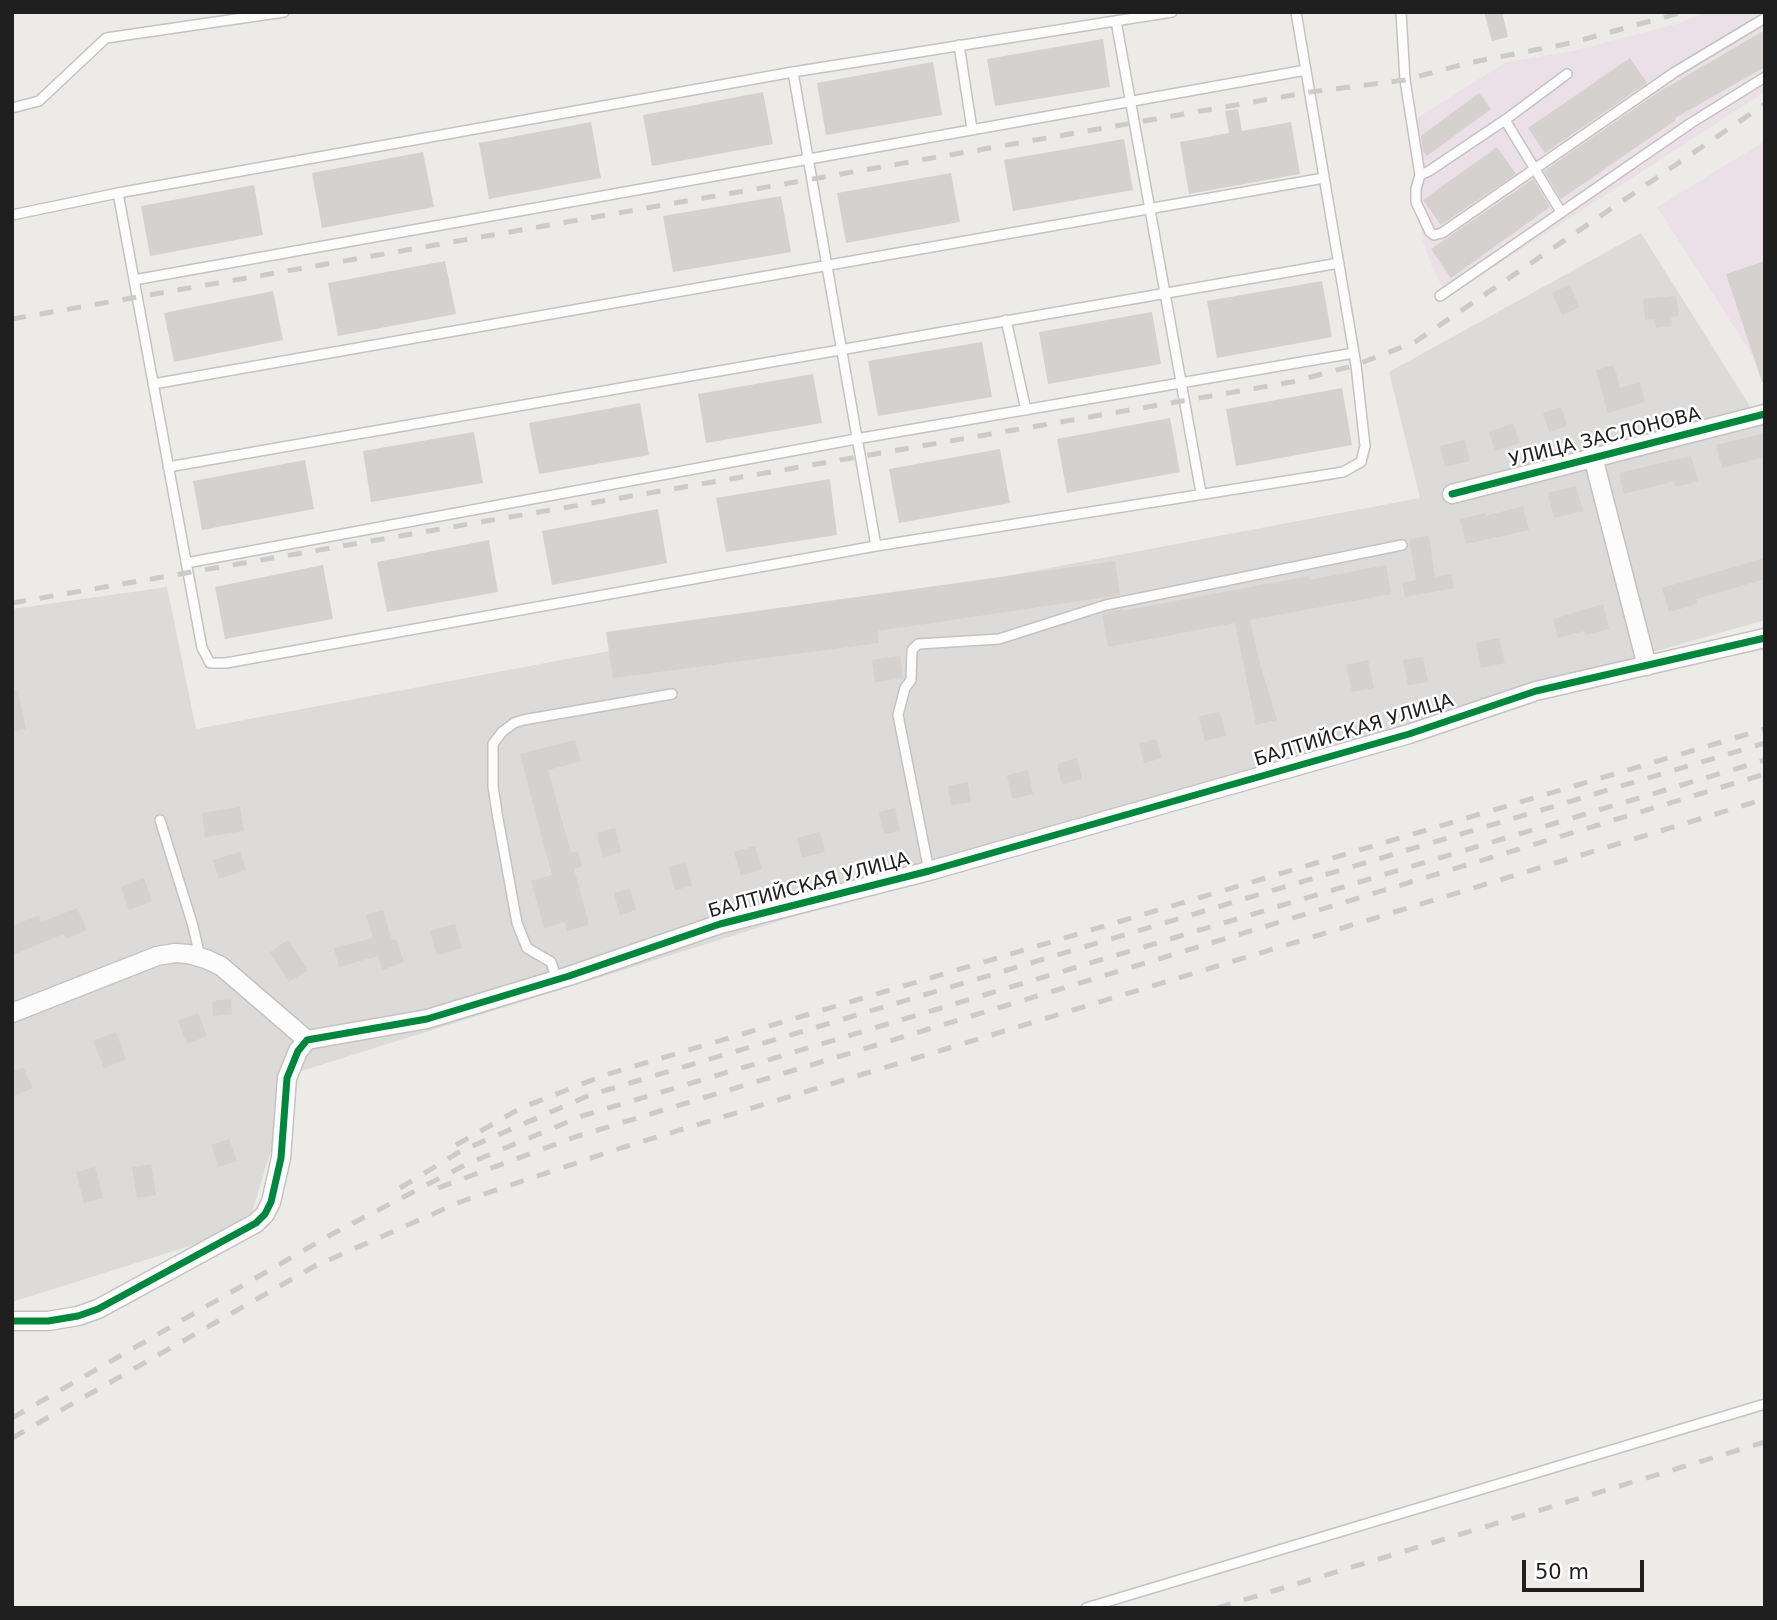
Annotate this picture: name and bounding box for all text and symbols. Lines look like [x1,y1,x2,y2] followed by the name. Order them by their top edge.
[1507,403,1703,473] street label: УЛИЦА ЗАСЛОНОВА
[1252,690,1456,772] street label: БАЛТИЙСКАЯ УЛИЦА
[706,848,912,924] street label: БАЛТИЙСКАЯ УЛИЦА
[1525,1546,1648,1590] scale bar
[1535,1560,1589,1584] text: 50 m

